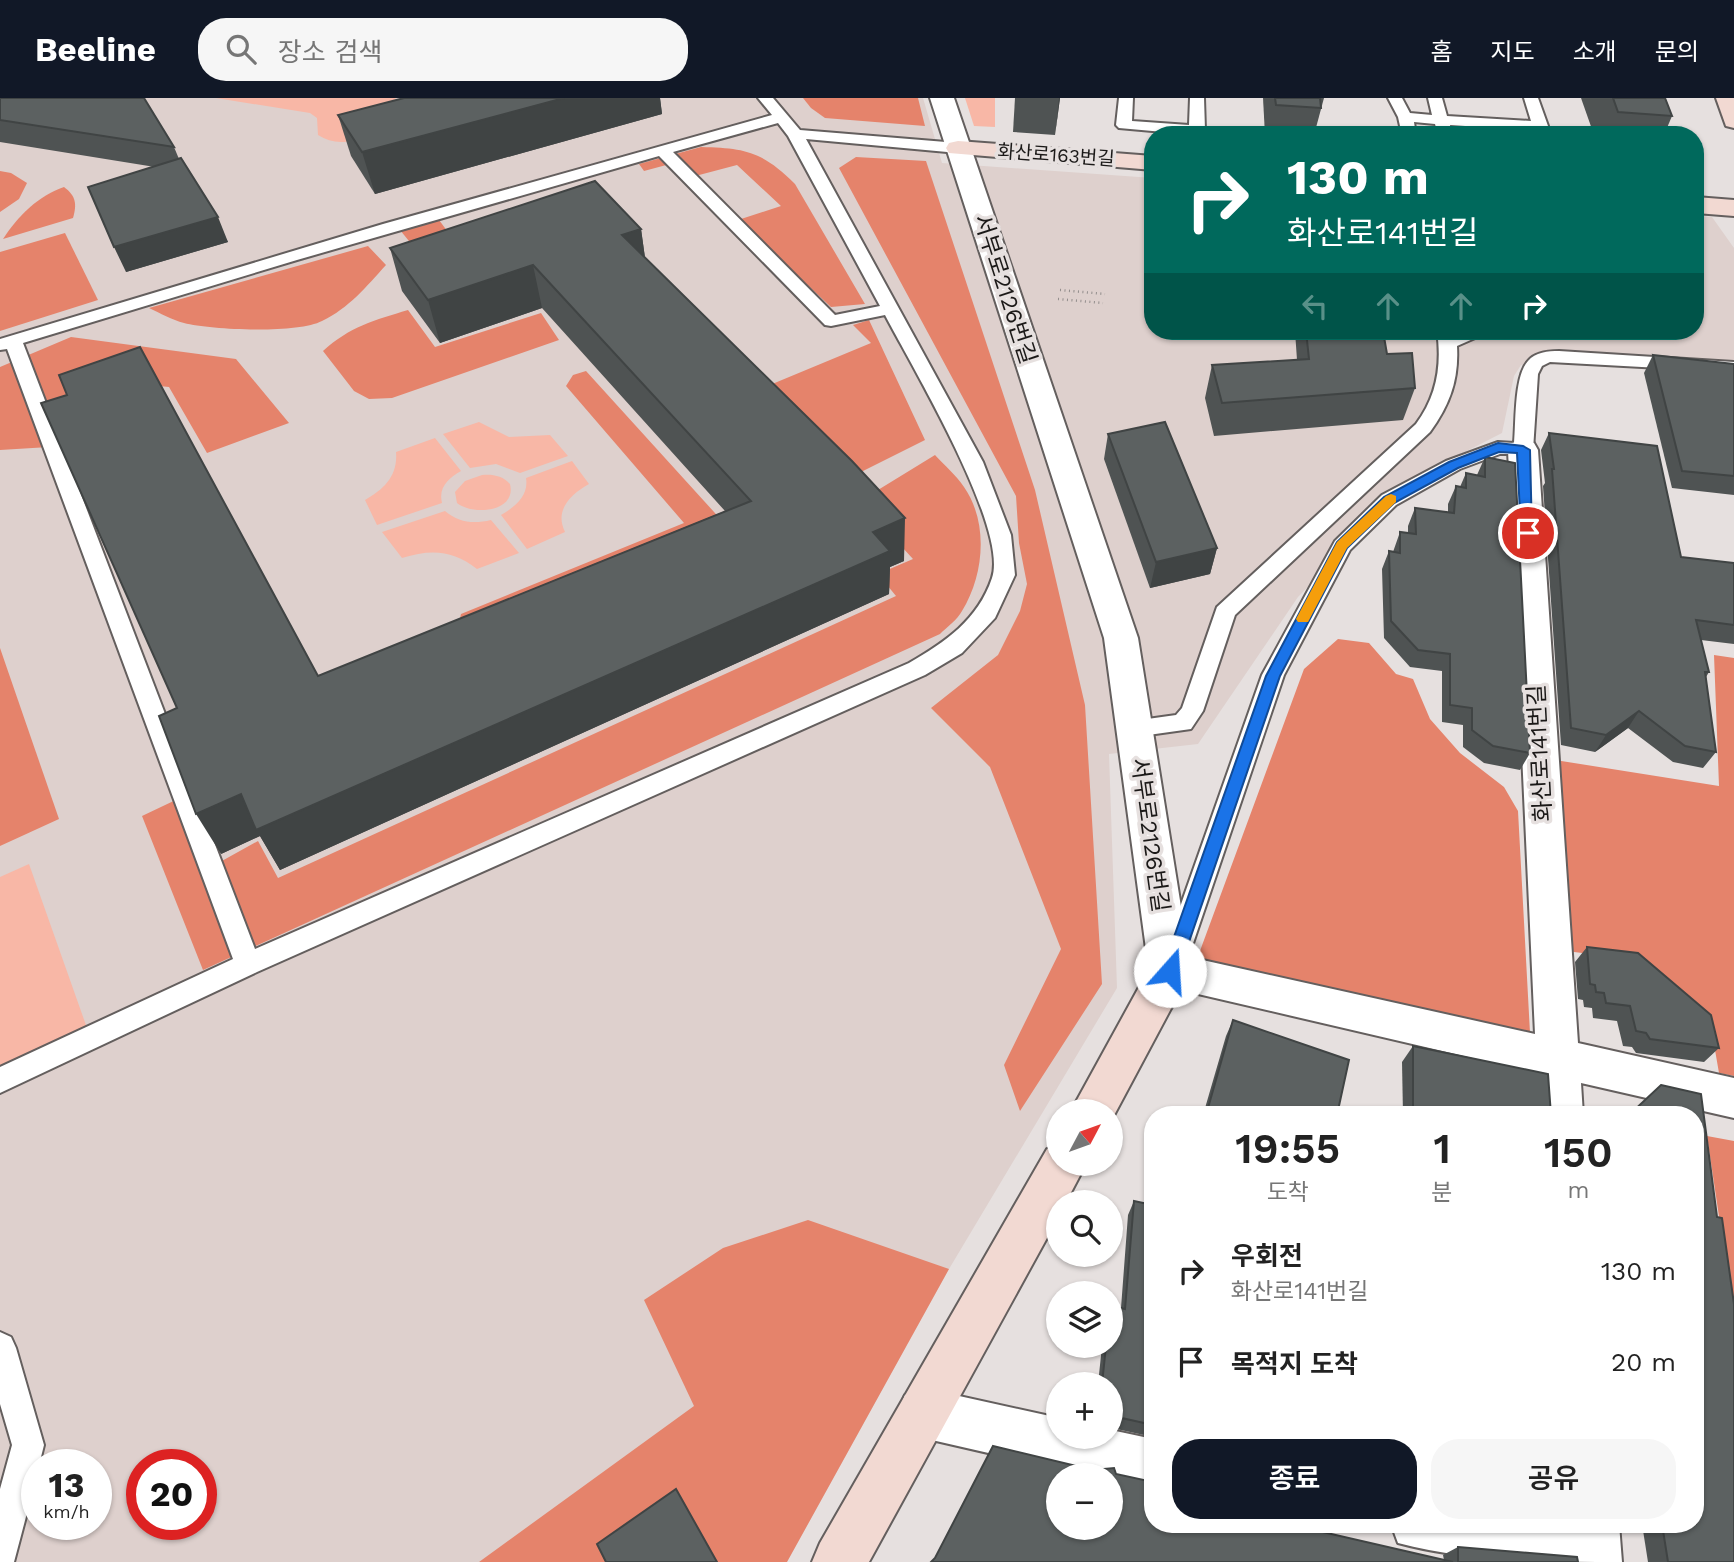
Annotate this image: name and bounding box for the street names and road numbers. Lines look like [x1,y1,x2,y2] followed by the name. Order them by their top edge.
[997,139,1115,171] street label: 화산로163번길
[968,211,1042,367] street label: 서부로2126번길
[1523,684,1557,822] street label: 화산로141번길
[1126,756,1174,914] street label: 서부로2126번길

